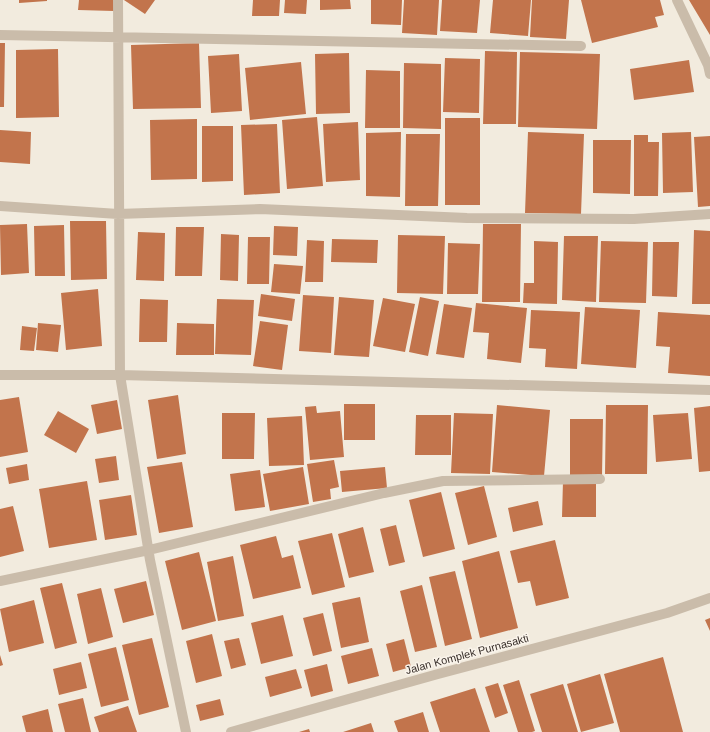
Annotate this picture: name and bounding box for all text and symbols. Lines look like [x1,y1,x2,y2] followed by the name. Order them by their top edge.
[404,632,530,676] street label: Jalan Komplek Purnasakti

